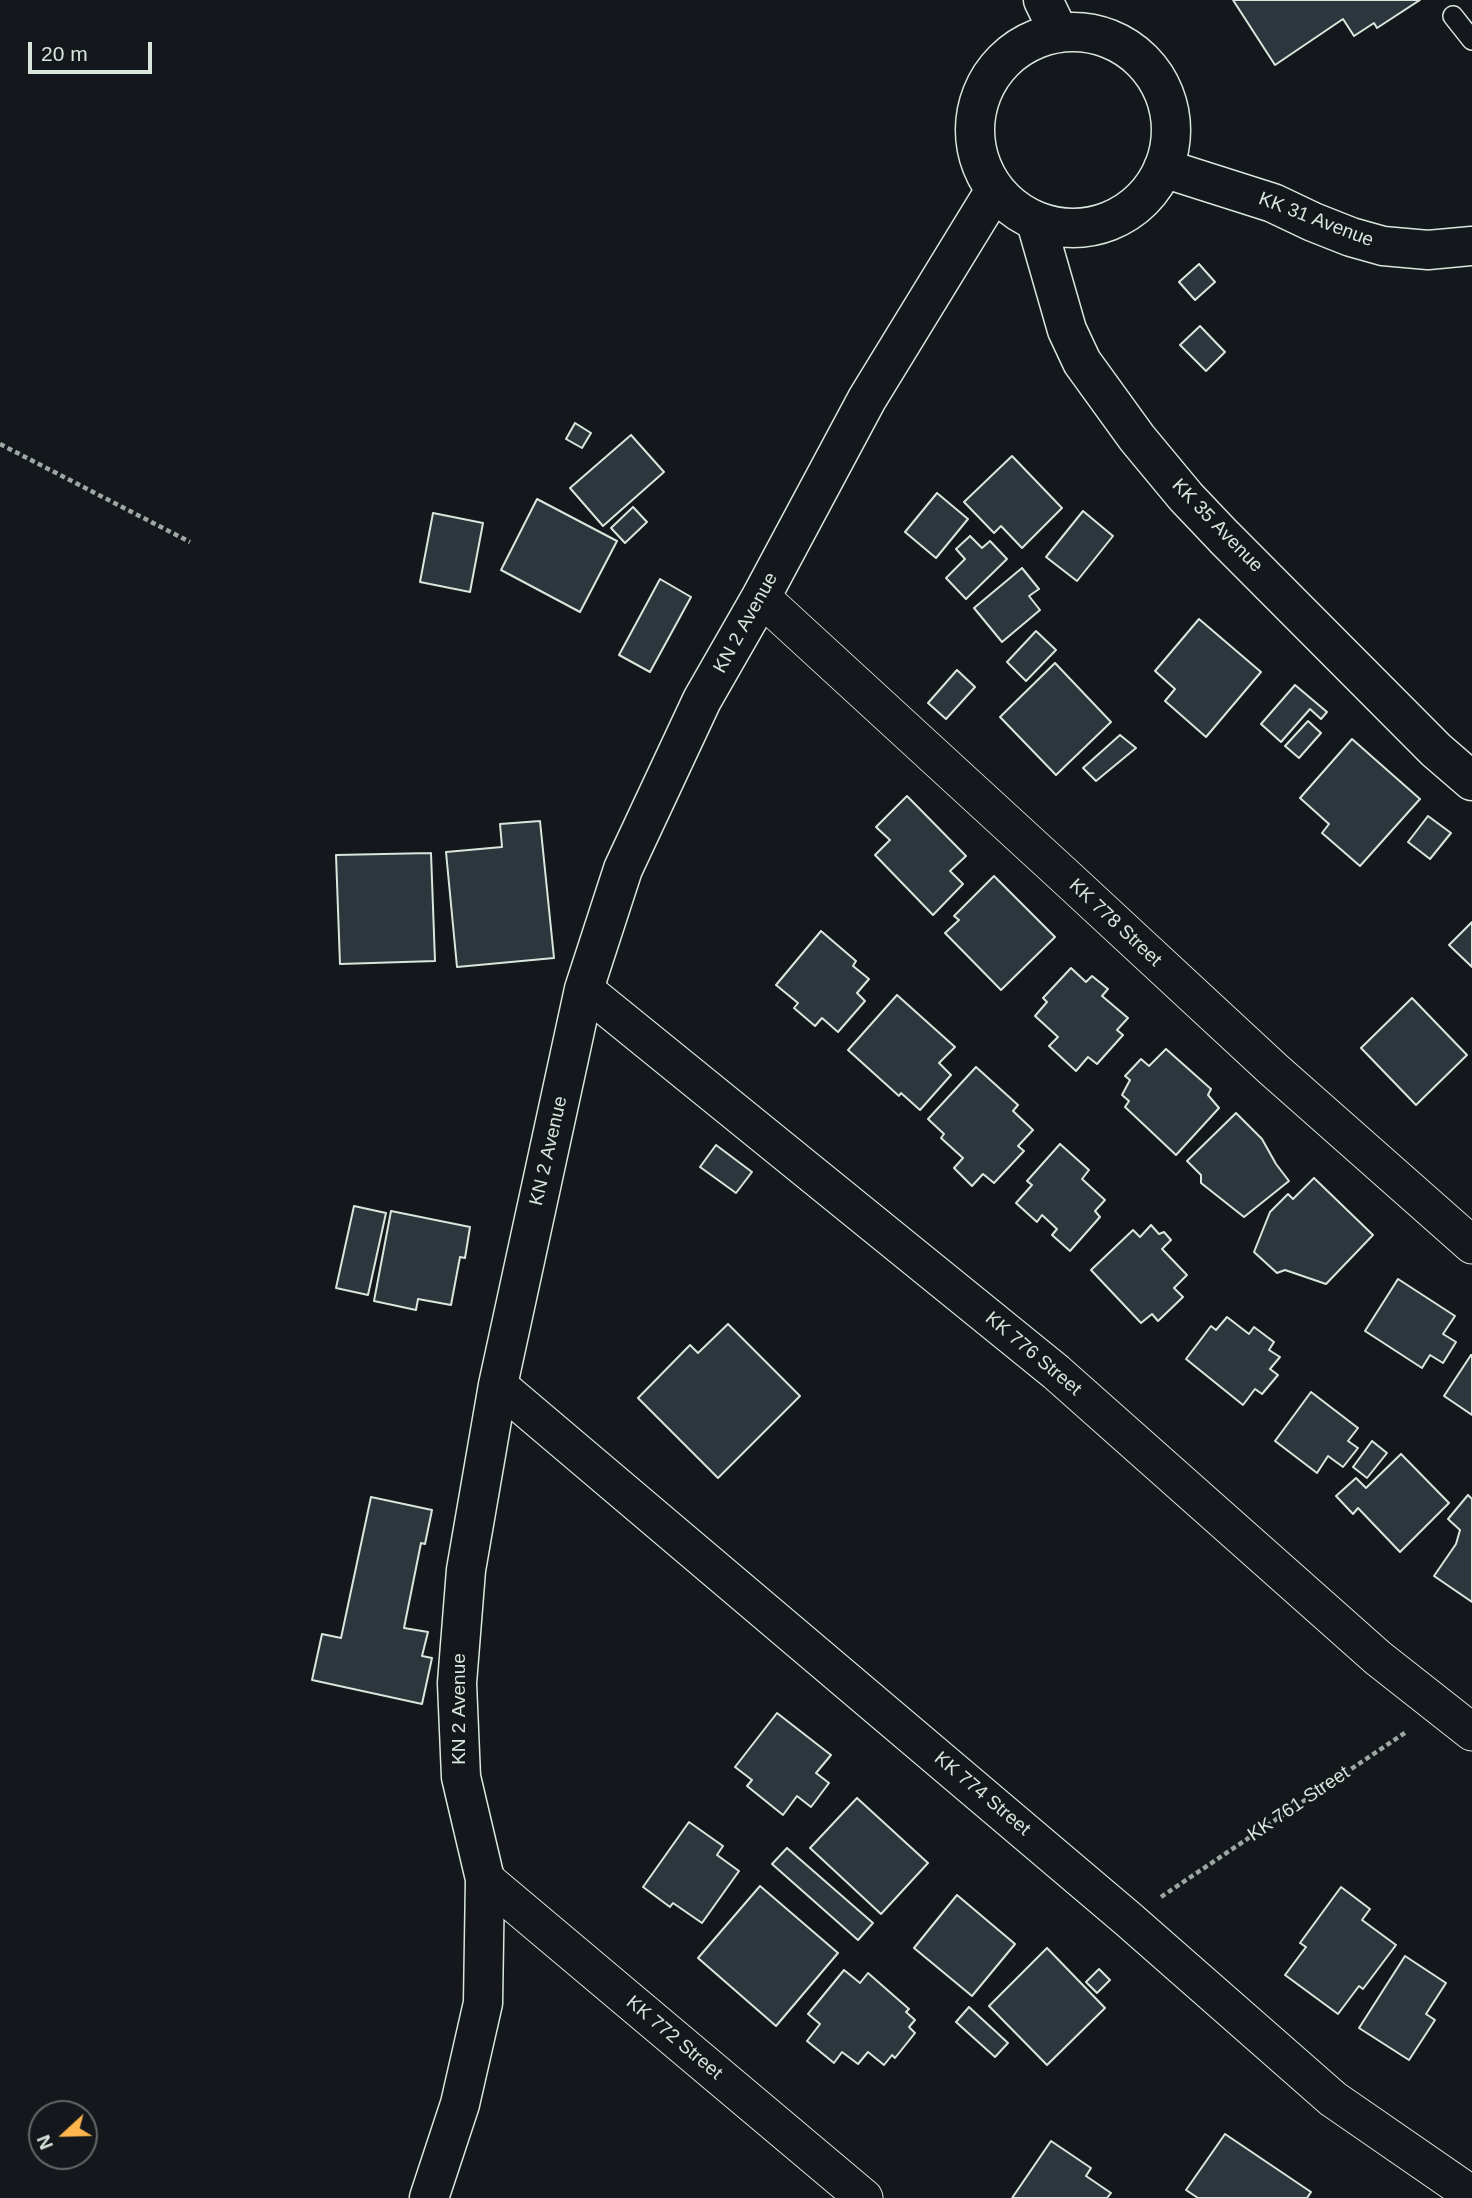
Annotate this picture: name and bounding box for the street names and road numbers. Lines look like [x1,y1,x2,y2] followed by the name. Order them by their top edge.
[1255,188,1377,252] street label: KK 31 Avenue
[1167,475,1267,577] street label: KK 35 Avenue
[709,569,783,677] street label: KN 2 Avenue
[1064,874,1166,972] street label: KK 778 Street
[525,1094,573,1208] street label: KN 2 Avenue
[980,1307,1086,1401] street label: KK 776 Street
[449,1653,471,1765] street label: KN 2 Avenue
[929,1747,1035,1841] street label: KK 774 Street
[1244,1761,1354,1847] street label: KK 761 Street
[621,1991,727,2085] street label: KK 772 Street

